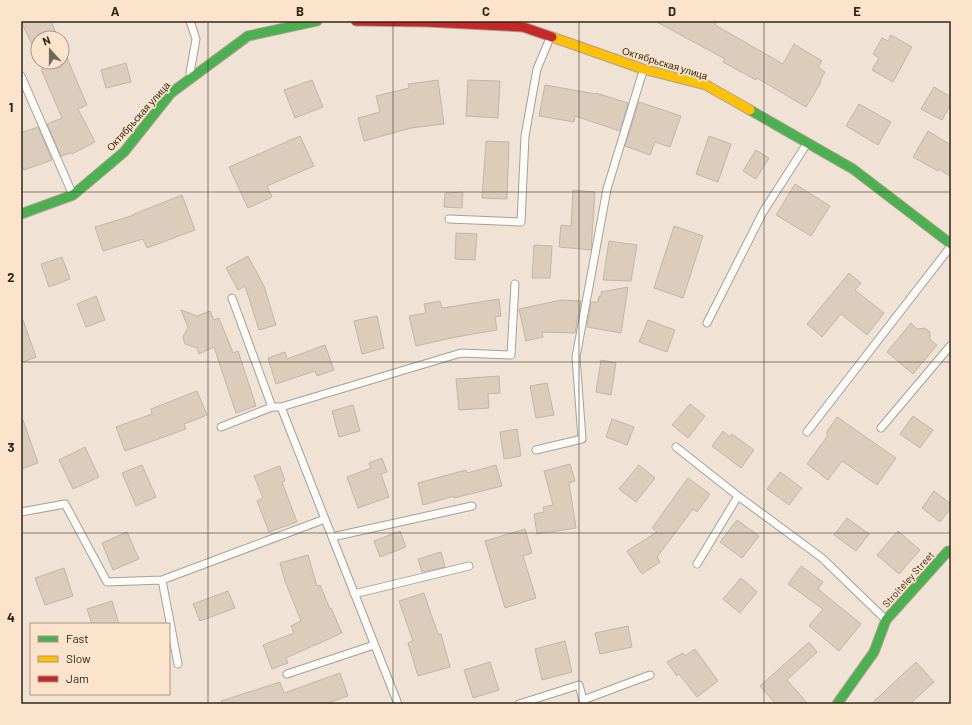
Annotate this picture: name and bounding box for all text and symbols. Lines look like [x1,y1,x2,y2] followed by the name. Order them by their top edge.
[111,3,120,19] text: A
[296,3,304,19] text: B
[482,3,490,19] text: C
[668,3,676,19] text: D
[853,3,861,19] text: E
[30,30,70,70] north arrow
[40,33,52,48] text: N
[621,44,710,82] street label: Октябрьская улица
[104,79,172,153] street label: Октябрьская улица
[9,99,13,115] text: 1
[7,269,15,285] text: 2
[7,439,15,455] text: 3
[880,548,937,610] street label: Stroiteley Street
[7,609,15,625] text: 4
[30,623,170,695] legend
[66,631,89,645] text: Fast
[66,651,91,665] text: Slow
[66,671,89,685] text: Jam

